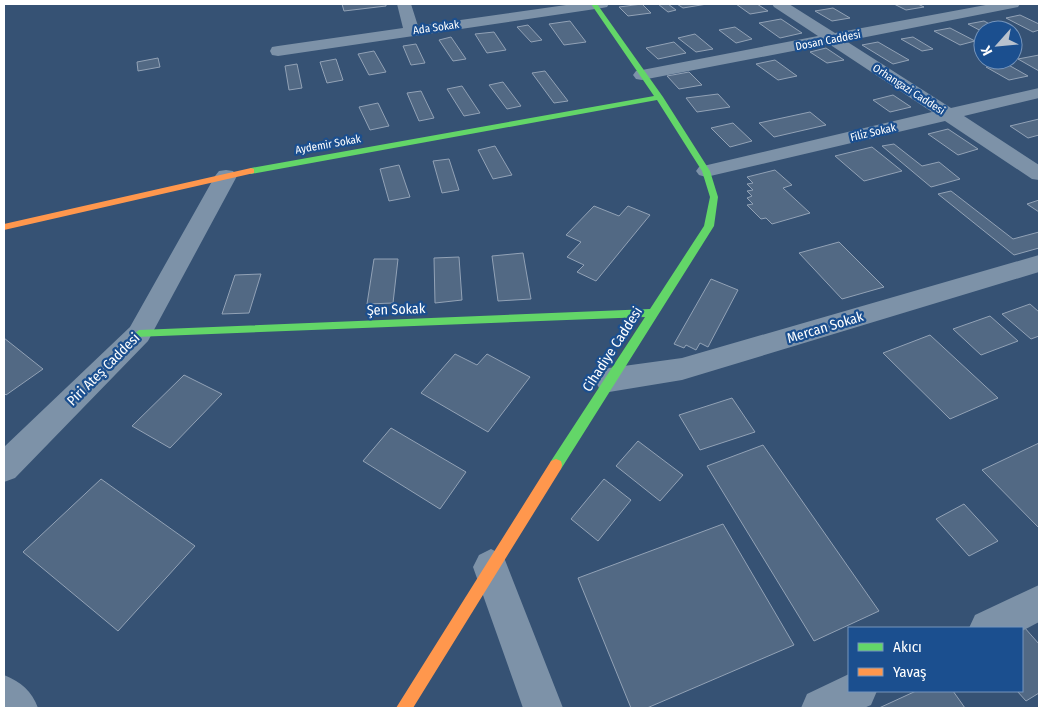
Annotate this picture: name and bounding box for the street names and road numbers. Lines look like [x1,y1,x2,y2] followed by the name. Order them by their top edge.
[412,18,461,37] street label: Ada Sokak
[794,28,862,53] street label: Dosan Caddesi
[870,61,947,118] street label: Orhangazi Caddesi
[849,121,898,144] street label: Filiz Sokak
[294,132,363,157] street label: Aydemir Sokak
[366,300,426,319] street label: Şen Sokak
[579,304,646,395] street label: Cihadiye Caddesi
[785,308,866,347] street label: Mercan Sokak
[63,329,143,409] street label: Piri Ateş Caddesi

